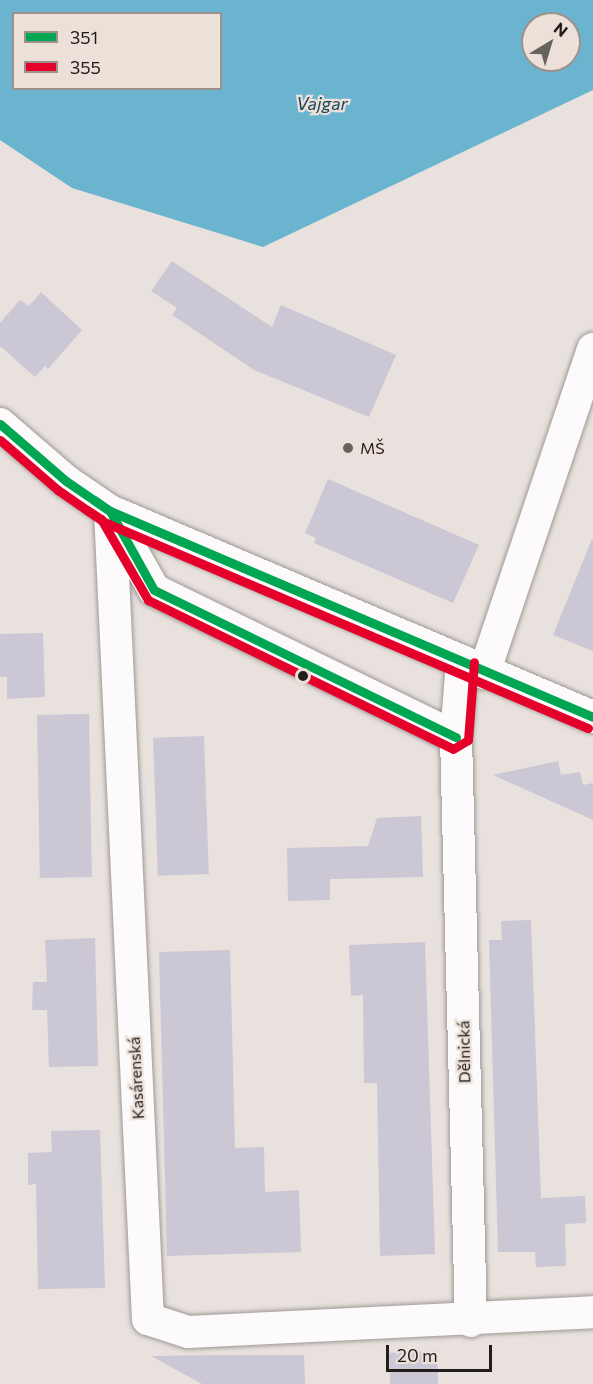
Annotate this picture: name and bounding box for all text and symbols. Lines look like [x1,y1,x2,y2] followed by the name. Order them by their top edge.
[12,12,222,90] legend
[521,12,581,72] north arrow
[551,18,572,40] text: N
[70,26,98,48] text: 351
[70,56,101,78] text: 355
[296,92,348,114] water label: Vajgar
[360,438,385,458] place label: MŠ
[341,441,355,455] marker: MŠ
[297,670,309,682] unlabelled marker
[454,1021,474,1083] street label: Dělnická
[124,1036,148,1120] street label: Kasárenská
[389,1333,496,1371] scale bar
[397,1344,438,1366] text: 20 m

